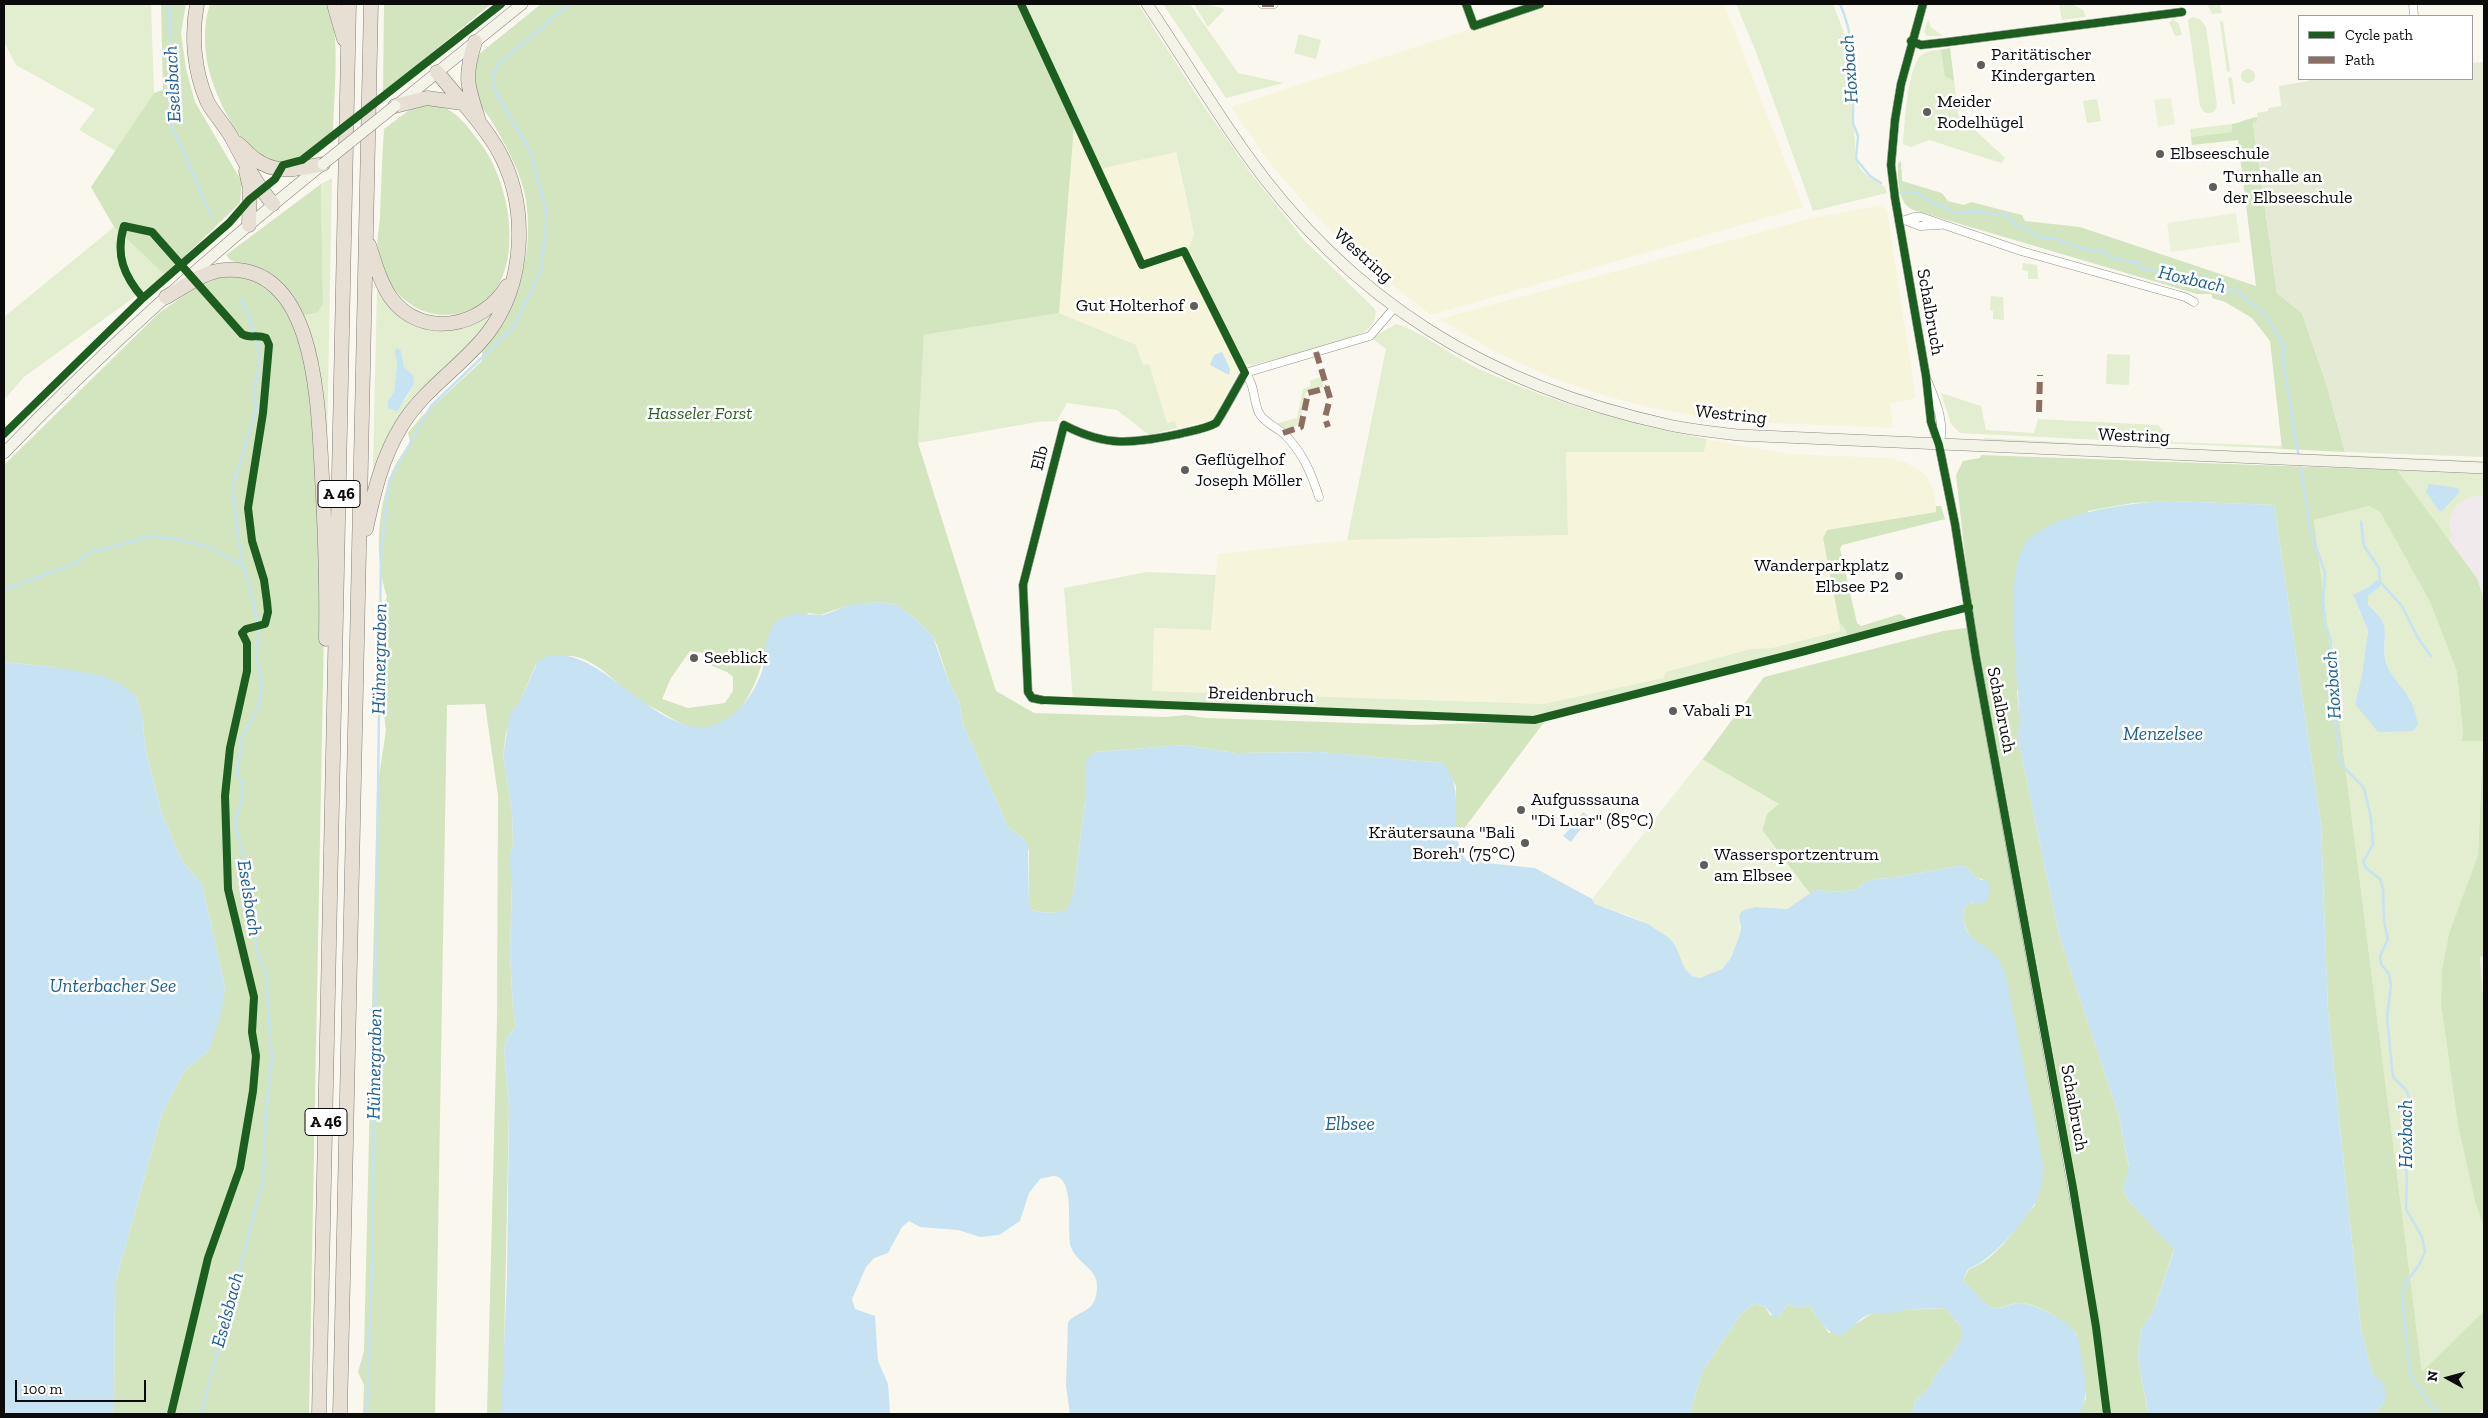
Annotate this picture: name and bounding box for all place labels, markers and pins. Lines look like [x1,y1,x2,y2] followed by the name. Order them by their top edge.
[1991,44,2095,86] place label: Paritätischer Kindergarten
[1975,59,1987,71] marker: Paritätischer Kindergarten
[1937,91,2024,134] place label: Meider Rodelhügel
[1921,106,1933,118] marker: Meider Rodelhügel
[2170,143,2269,165] place label: Elbseeschule
[2154,148,2166,160] marker: Elbseeschule
[2223,166,2352,208] place label: Turnhalle an der Elbseeschule
[2207,181,2219,193] marker: Turnhalle an der Elbseeschule
[1076,295,1184,317] place label: Gut Holterhof
[1188,300,1200,312] marker: Gut Holterhof
[1195,449,1303,492] place label: Geflügelhof Joseph Möller
[1179,464,1191,476] marker: Geflügelhof Joseph Möller
[1754,555,1889,598] place label: Wanderparkplatz Elbsee P2
[1893,570,1905,582] marker: Wanderparkplatz Elbsee P2
[704,647,768,669] place label: Seeblick
[688,652,700,664] marker: Seeblick
[1683,700,1752,722] place label: Vabali P1
[1667,705,1679,717] marker: Vabali P1
[1531,789,1653,832] place label: Aufgusssauna "Di Luar" (85°C)
[1515,804,1527,816] marker: Aufgusssauna "Di Luar" (85°C)
[1369,822,1515,864] place label: Kräutersauna "Bali Boreh" (75°C)
[1519,837,1531,849] marker: Kräutersauna "Bali Boreh" (75°C)
[1714,844,1879,886] place label: Wassersportzentrum am Elbsee
[1698,859,1710,871] marker: Wassersportzentrum am Elbsee

